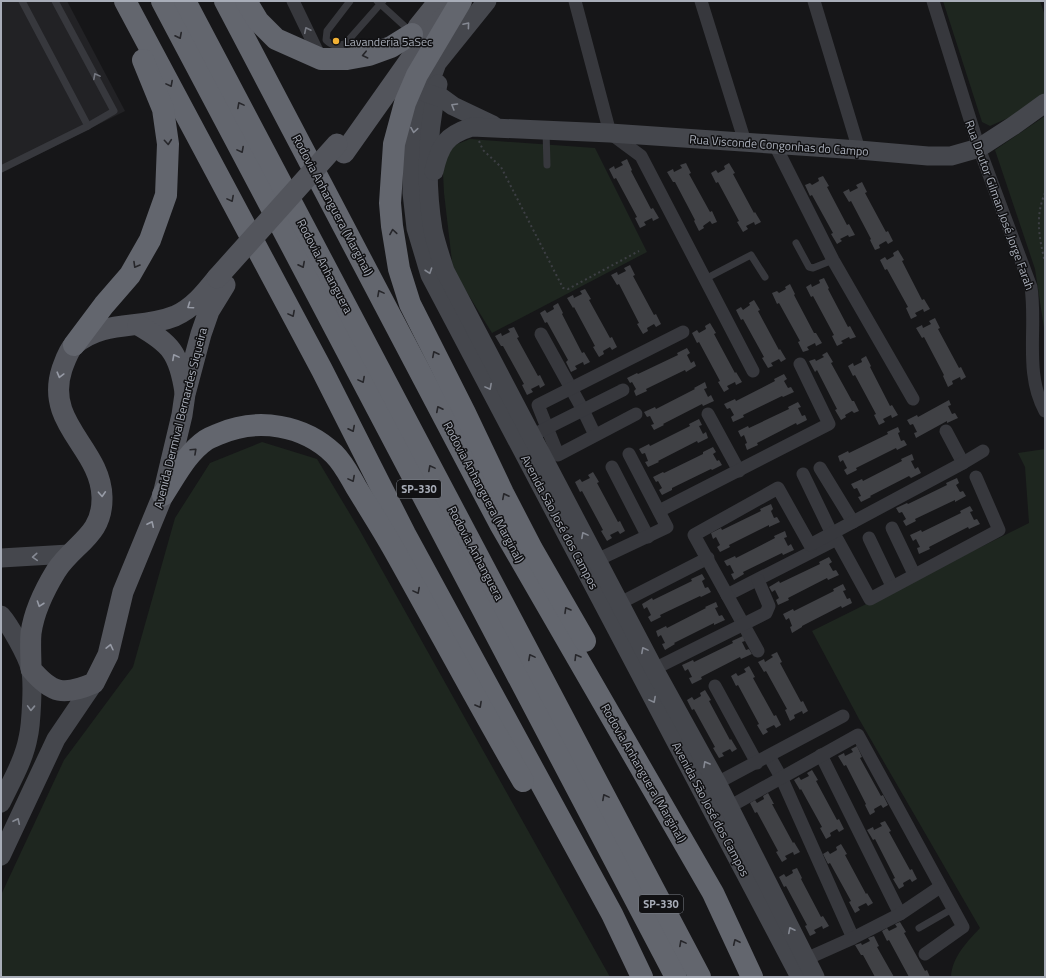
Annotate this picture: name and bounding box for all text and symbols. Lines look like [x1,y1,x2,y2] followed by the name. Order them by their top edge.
[463,23,470,30] one-way arrow
[304,27,312,34] one-way arrow
[174,32,182,39] one-way arrow
[344,32,432,51] place label: Lavanderia 5aSec
[331,36,341,46] marker: Lavanderia 5aSec
[362,51,368,59] one-way arrow
[93,73,100,81] one-way arrow
[165,80,173,88] one-way arrow
[237,102,245,109] one-way arrow
[451,103,458,110] one-way arrow
[960,117,1040,293] street label: Rua Doutor Gilman José Jorge Farah
[410,127,419,133] one-way arrow
[689,129,869,161] street label: Rua Visconde Congonhas do Campo
[290,132,376,278] street label: Rodovia Anhanguera (Marginal)
[163,139,172,145] one-way arrow
[236,146,243,154] one-way arrow
[227,195,234,202] one-way arrow
[294,216,356,316] street label: Rodovia Anhanguera
[389,229,398,235] one-way arrow
[133,261,140,268] one-way arrow
[297,261,305,268] one-way arrow
[424,268,433,275] one-way arrow
[377,290,385,297] one-way arrow
[188,301,195,308] one-way arrow
[288,310,295,317] one-way arrow
[148,326,212,510] street label: Avenida Dermival Bernardes Siqueira
[433,351,440,358] one-way arrow
[173,354,180,361] one-way arrow
[56,371,65,378] one-way arrow
[357,376,365,384] one-way arrow
[484,383,491,390] one-way arrow
[437,406,444,413] one-way arrow
[441,419,527,565] street label: Rodovia Anhanguera (Marginal)
[347,425,355,432] one-way arrow
[189,449,197,456] one-way arrow
[516,451,604,593] street label: Avenida São José dos Campos
[428,464,436,472] one-way arrow
[347,474,355,482] one-way arrow
[397,480,441,498] road number: SP-330
[97,491,106,497] one-way arrow
[502,493,510,500] one-way arrow
[445,503,507,603] street label: Rodovia Anhanguera
[146,521,154,529] one-way arrow
[581,531,589,539] one-way arrow
[32,553,38,562] one-way arrow
[412,587,420,594] one-way arrow
[36,600,45,607] one-way arrow
[565,607,572,614] one-way arrow
[105,644,113,650] one-way arrow
[641,647,649,654] one-way arrow
[528,654,536,661] one-way arrow
[575,654,582,661] one-way arrow
[648,696,656,703] one-way arrow
[596,700,692,846] street label: Rodovia Anhanguera (Marginal)
[474,701,482,708] one-way arrow
[27,705,35,711] one-way arrow
[667,738,755,880] street label: Avenida São José dos Campos
[704,761,711,768] one-way arrow
[602,793,609,801] one-way arrow
[12,818,20,825] one-way arrow
[639,895,683,913] road number: SP-330
[788,926,796,934] one-way arrow
[733,938,741,946] one-way arrow
[679,939,687,947] one-way arrow

